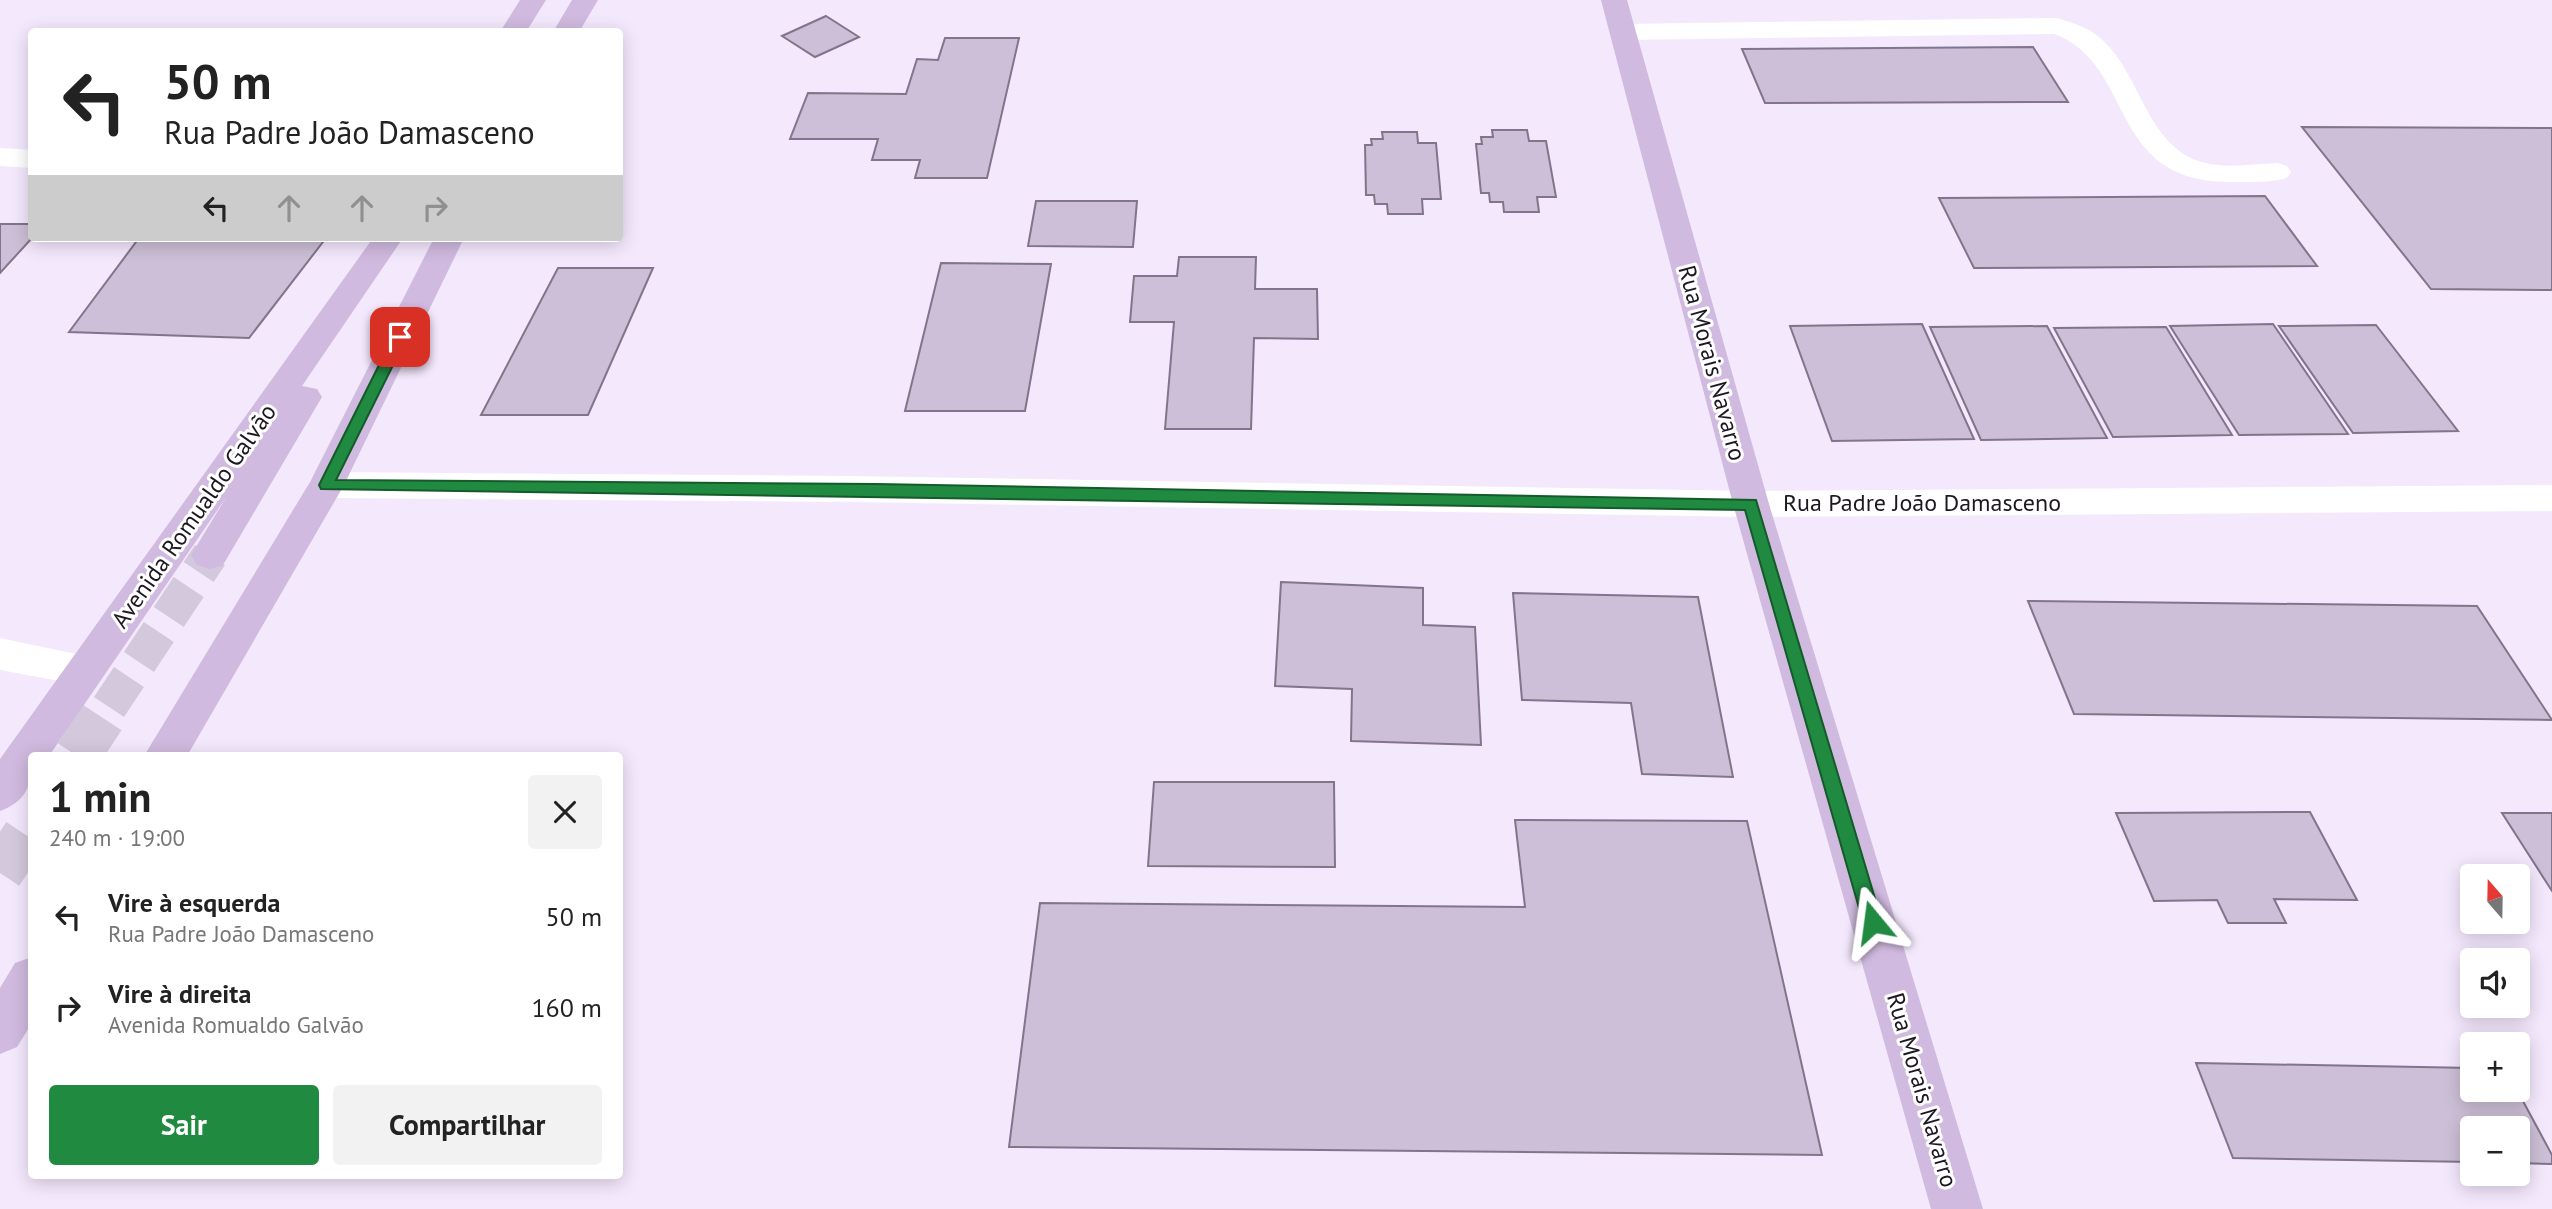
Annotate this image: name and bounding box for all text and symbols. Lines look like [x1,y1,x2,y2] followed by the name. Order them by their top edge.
[164,49,271,113] text: 50 m
[49,56,140,147] icon: left
[164,111,535,153] text: Rua Padre João Damasceno
[197,189,235,227] icon: left
[270,189,308,227] icon: ahead
[343,189,381,227] icon: ahead
[416,189,454,227] icon: right
[1672,262,1753,464] street label: Rua Morais Navarro
[370,307,430,367] pin
[381,318,419,356] icon: arrive
[104,397,283,634] street label: Avenida Romualdo Galvão
[1783,487,2061,518] street label: Rua Padre João Damasceno
[49,769,151,824] text: 1 min
[528,775,602,849] button: close
[49,823,185,852] text: 240 m · 19:00
[2460,864,2530,934] north arrow
[2460,864,2530,1186] map controls
[1836,885,1910,959] position arrow
[108,886,280,919] text: Vire à esquerda
[49,898,87,936] icon: left
[546,900,602,933] text: 50 m
[108,919,374,948] text: Rua Padre João Damasceno
[2460,948,2530,1018] button: sound
[108,977,251,1010] text: Vire à direita
[49,989,87,1027] icon: right
[1880,989,1965,1191] street label: Rua Morais Navarro
[531,991,602,1024] text: 160 m
[108,1010,364,1039] text: Avenida Romualdo Galvão
[2460,1032,2530,1102] button: +
[49,1085,319,1165] button: Sair
[333,1085,602,1165] button: Compartilhar
[2460,1116,2530,1186] button: −

